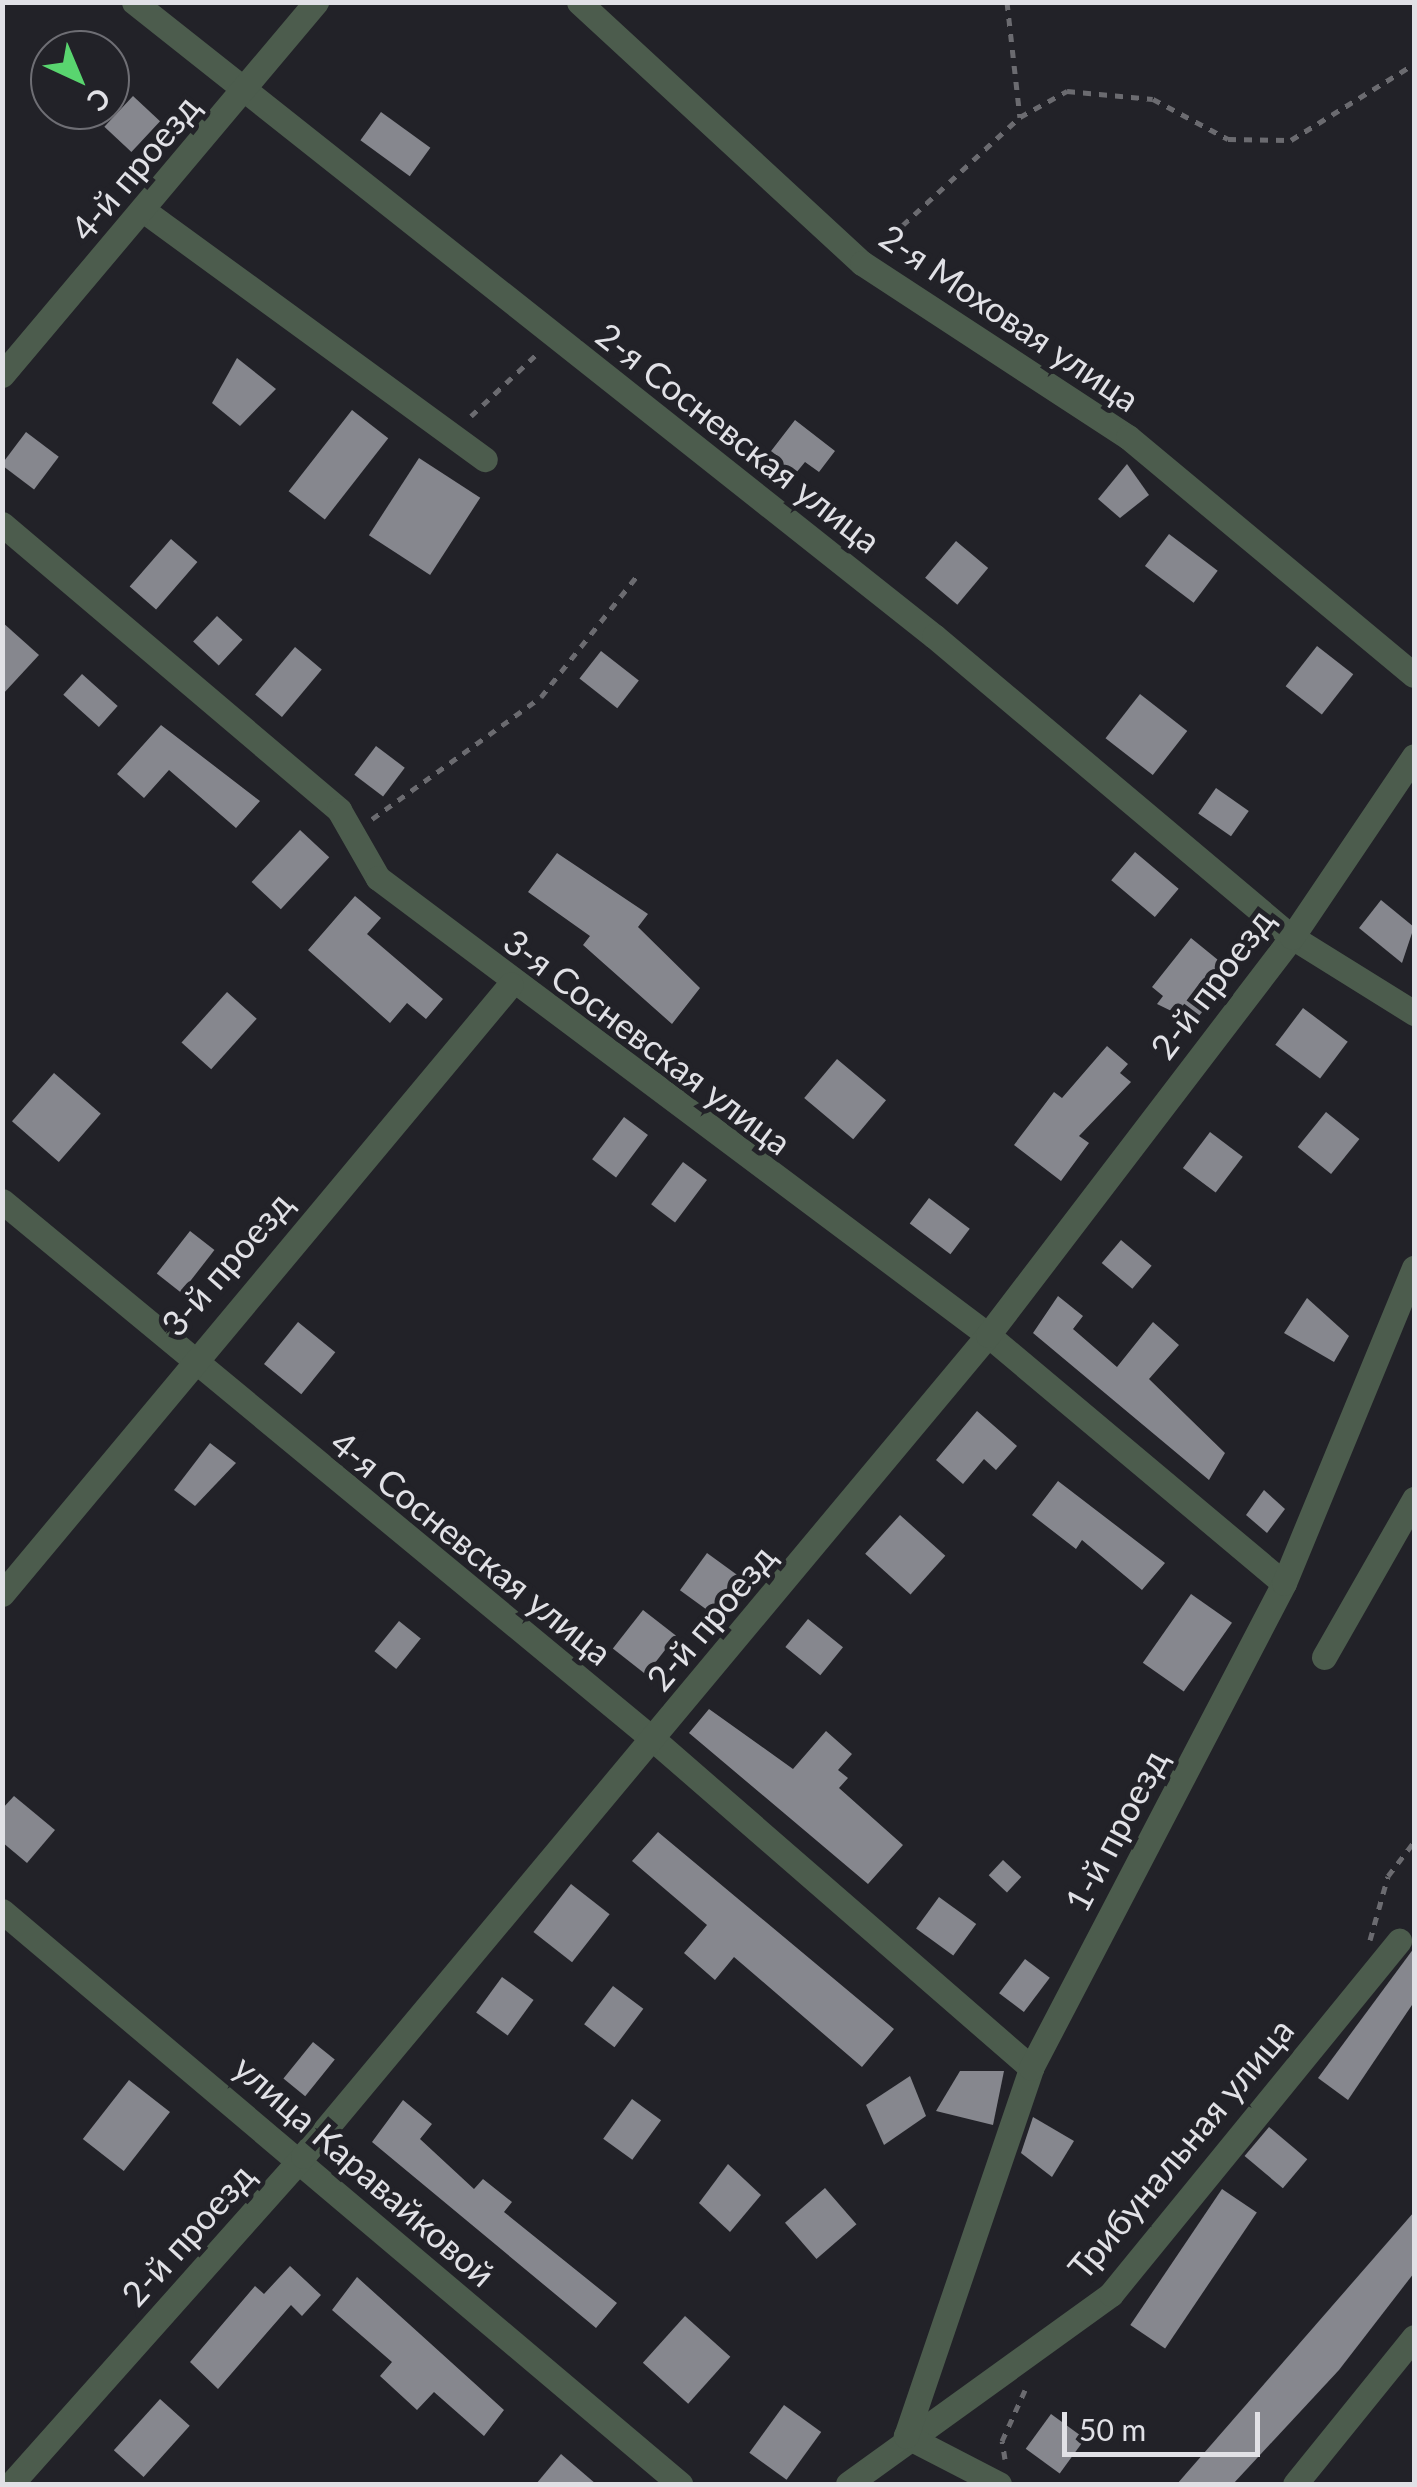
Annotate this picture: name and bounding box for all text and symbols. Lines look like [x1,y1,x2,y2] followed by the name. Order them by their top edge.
[30,30,130,130] north arrow
[81,81,118,119] text: С
[61,86,207,248] street label: 4-й проезд
[872,215,1148,419] street label: 2-я Моховая улица
[589,313,889,561] street label: 2-я Сосневская улица
[1141,900,1281,1066] street label: 2-й проезд
[496,919,800,1163] street label: 3-я Сосневская улица
[152,1182,300,1344] street label: 3-й проезд
[323,1421,621,1673] street label: 4-я Сосневская улица
[637,1536,783,1698] street label: 2-й проезд
[1055,1742,1175,1918] street label: 1-й проезд
[1059,2009,1301,2287] street label: Трибунальная улица
[226,2045,504,2295] street label: улица Каравайковой
[112,2154,262,2314] street label: 2-й проезд
[1067,2392,1264,2454] scale bar
[1079,2411,1146,2447] text: 50 m

